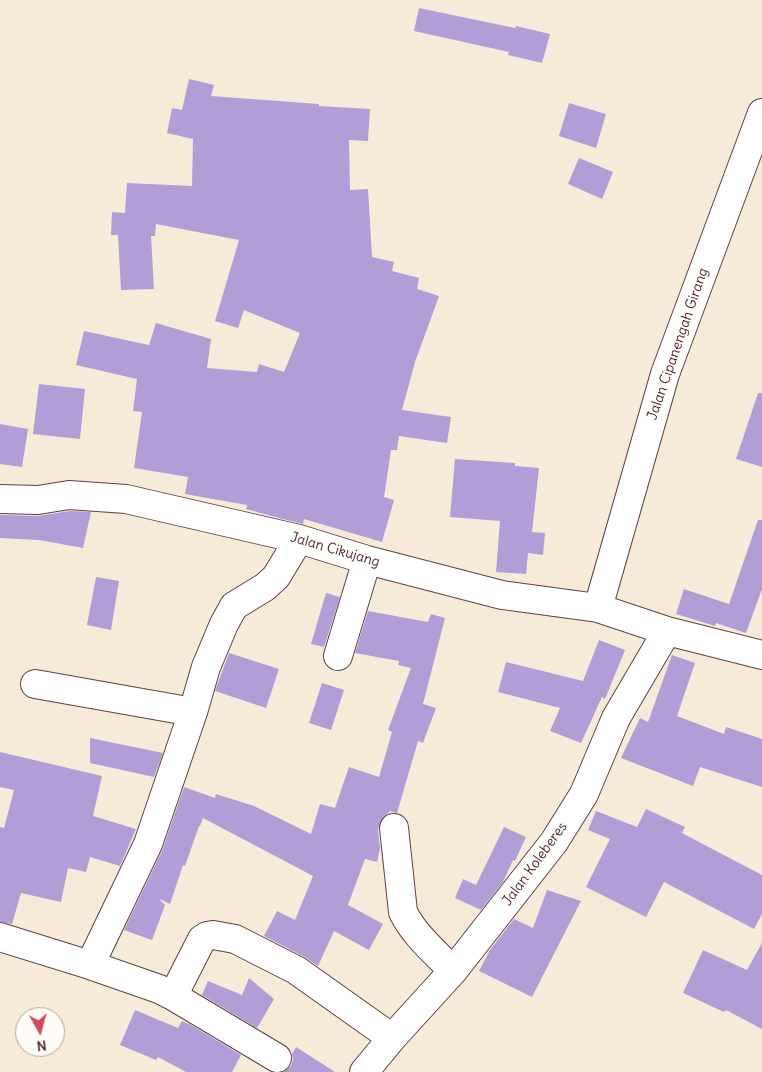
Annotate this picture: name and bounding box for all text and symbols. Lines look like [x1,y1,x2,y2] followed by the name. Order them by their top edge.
[644,266,712,422] street label: Jalan Cipanengah Girang
[288,529,382,571] street label: Jalan Cikujang
[499,819,571,909] street label: Jalan Koleberes
[15,1007,65,1057] north arrow
[36,1036,48,1055] text: N

